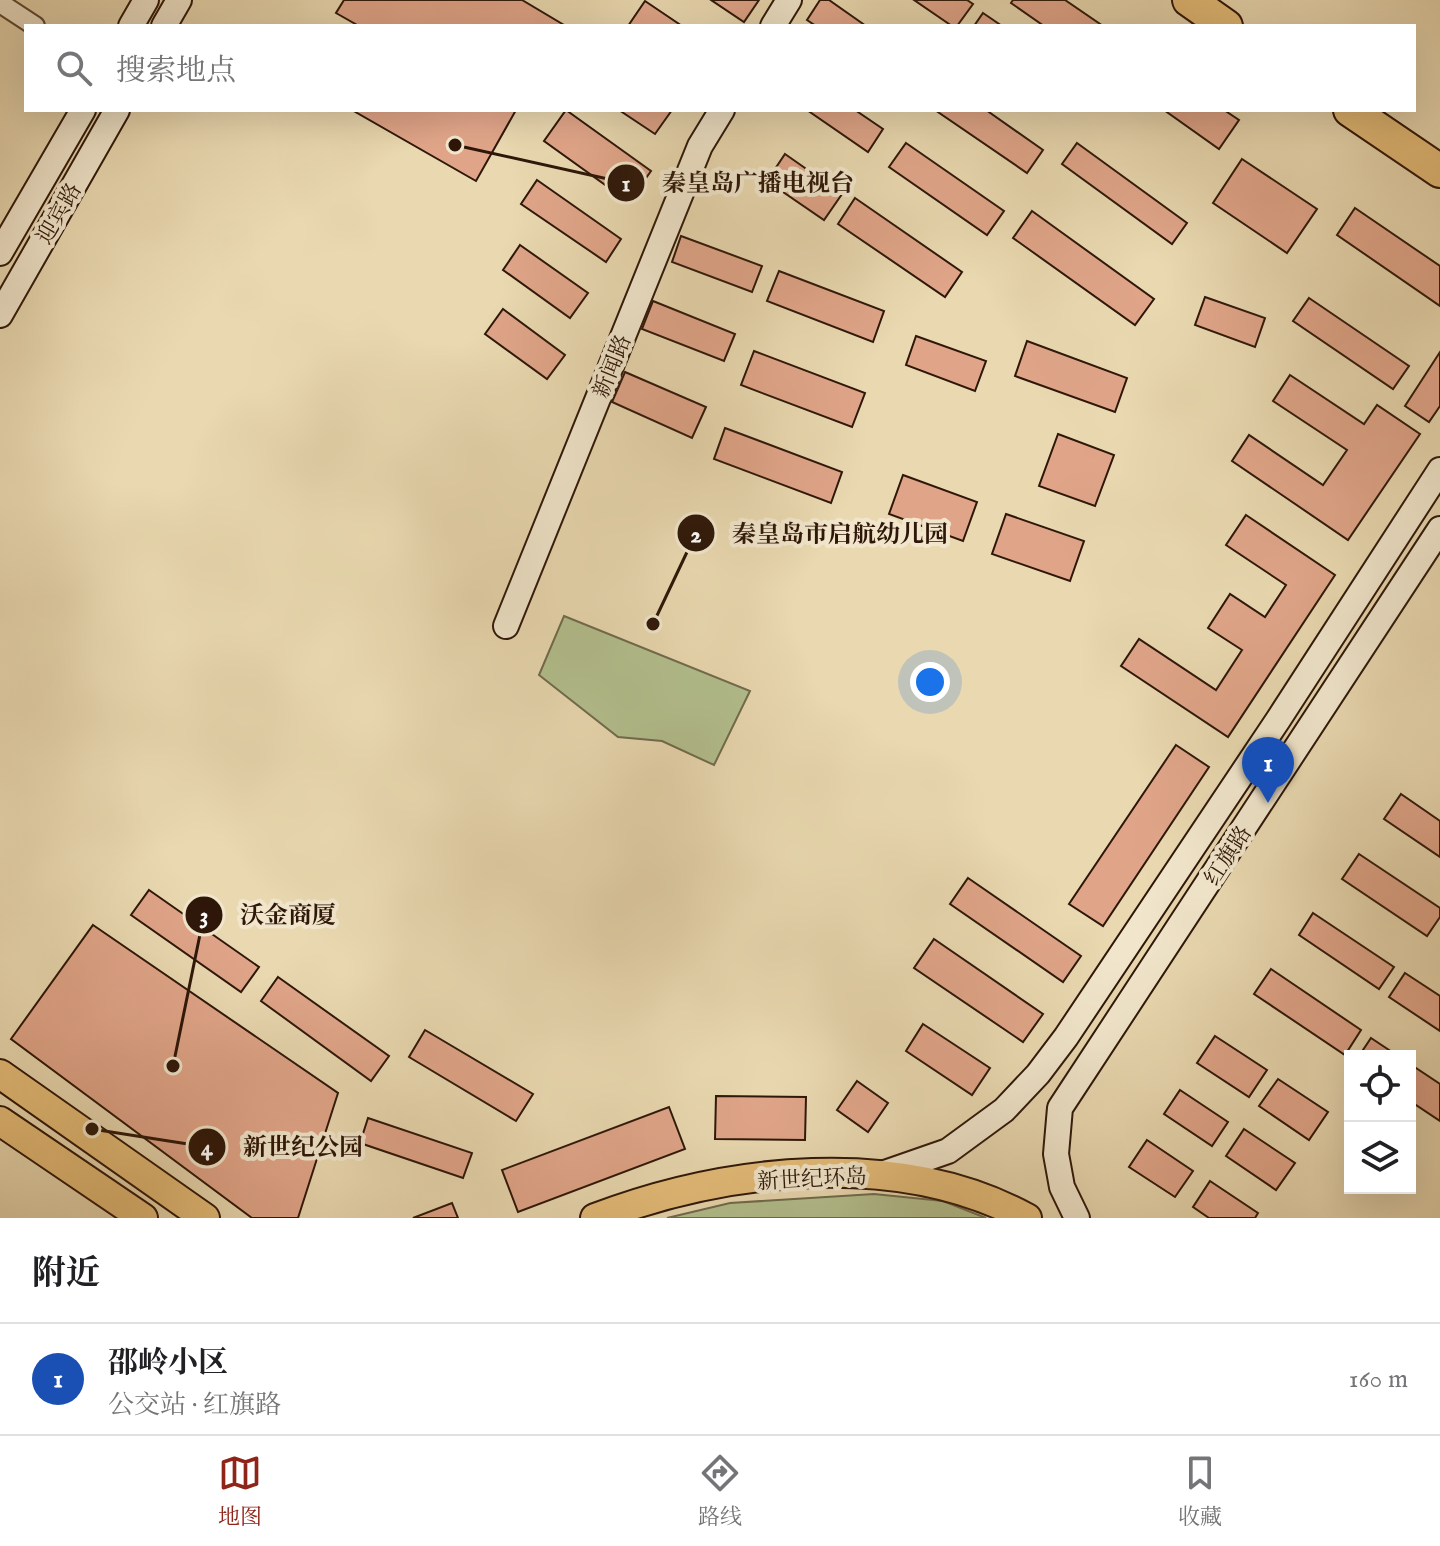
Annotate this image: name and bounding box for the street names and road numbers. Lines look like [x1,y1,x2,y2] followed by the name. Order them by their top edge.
[31,178,88,250] street label: 迎宾路
[588,331,638,403] street label: 新闻路
[1199,821,1258,891] street label: 红旗路
[756,1163,868,1197] street label: 新世纪环岛

